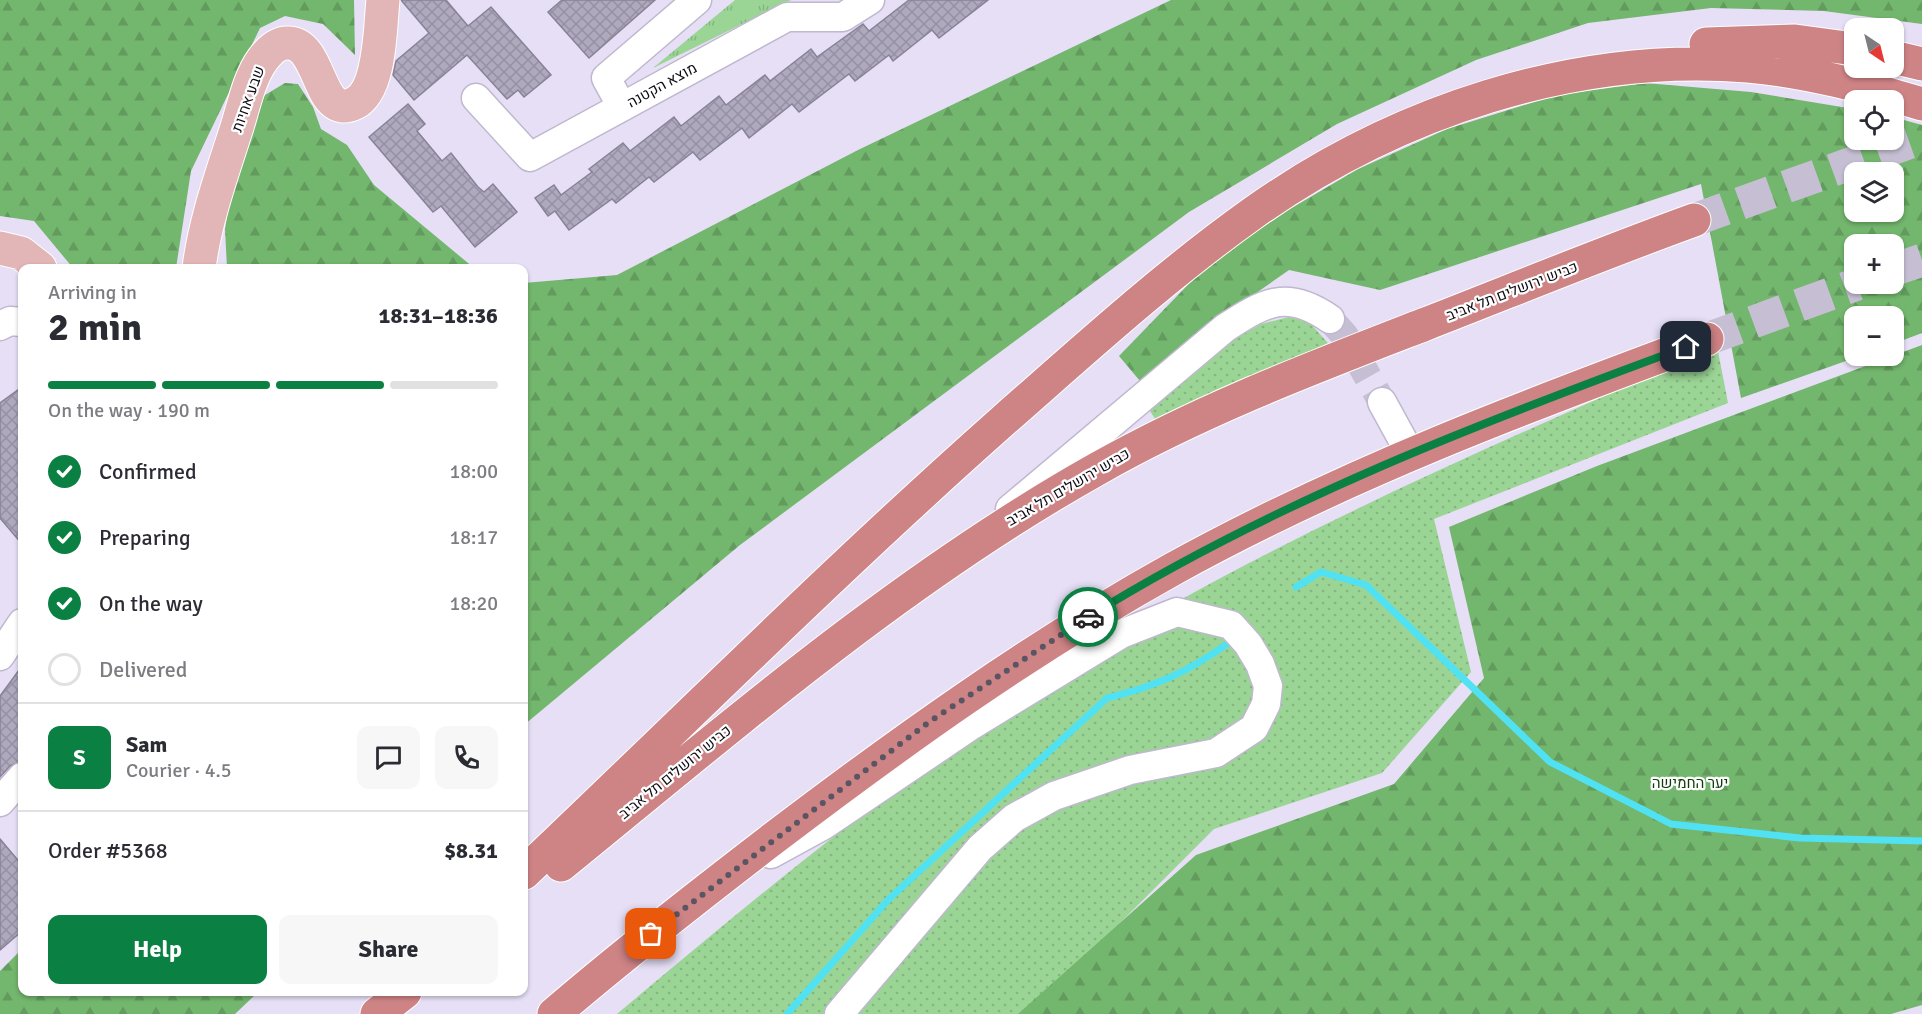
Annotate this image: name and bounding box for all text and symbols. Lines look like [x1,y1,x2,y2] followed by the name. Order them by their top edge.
[1844,18,1904,78] north arrow
[1844,18,1904,366] map controls
[624,59,700,111] street label: מוצא הקטנה
[228,64,268,134] street label: שבע אחיות
[1844,90,1904,150] button: locate
[1844,162,1904,222] button: layers
[1844,234,1904,294] button: +
[1444,258,1580,324] street label: כביש ירושלים תל אביב
[48,280,137,305] text: Arriving in
[379,302,498,329] text: 18:31–18:36
[48,303,142,351] text: 2 min
[1844,306,1904,366] button: −
[1660,321,1711,372] pin
[1669,330,1702,363] icon: home
[48,398,210,423] text: On the way · 190 m
[1003,444,1133,530] street label: כביש ירושלים תל אביב
[48,455,81,488] icon: check
[99,458,197,485] text: Confirmed
[449,459,498,484] text: 18:00
[48,521,81,554] icon: check
[99,524,191,551] text: Preparing
[449,525,498,550] text: 18:17
[48,587,81,620] icon: check
[1058,587,1118,647] courier
[99,590,203,617] text: On the way
[449,591,498,616] text: 18:20
[1072,601,1105,634] icon: car
[99,656,187,683] text: Delivered
[615,721,735,823] street label: כביש ירושלים תל אביב
[357,726,420,789] button: chat
[435,726,498,789] button: phone
[126,731,167,758] text: Sam
[73,744,86,771] text: S
[126,758,232,783] text: Courier · 4.5
[1652,774,1728,792] park label: יער החמישה
[48,837,168,864] text: Order #5368
[444,837,498,864] text: $8.31
[625,908,676,959] pin
[48,915,267,984] button: Help
[279,915,498,984] button: Share
[634,917,667,950] icon: bag

